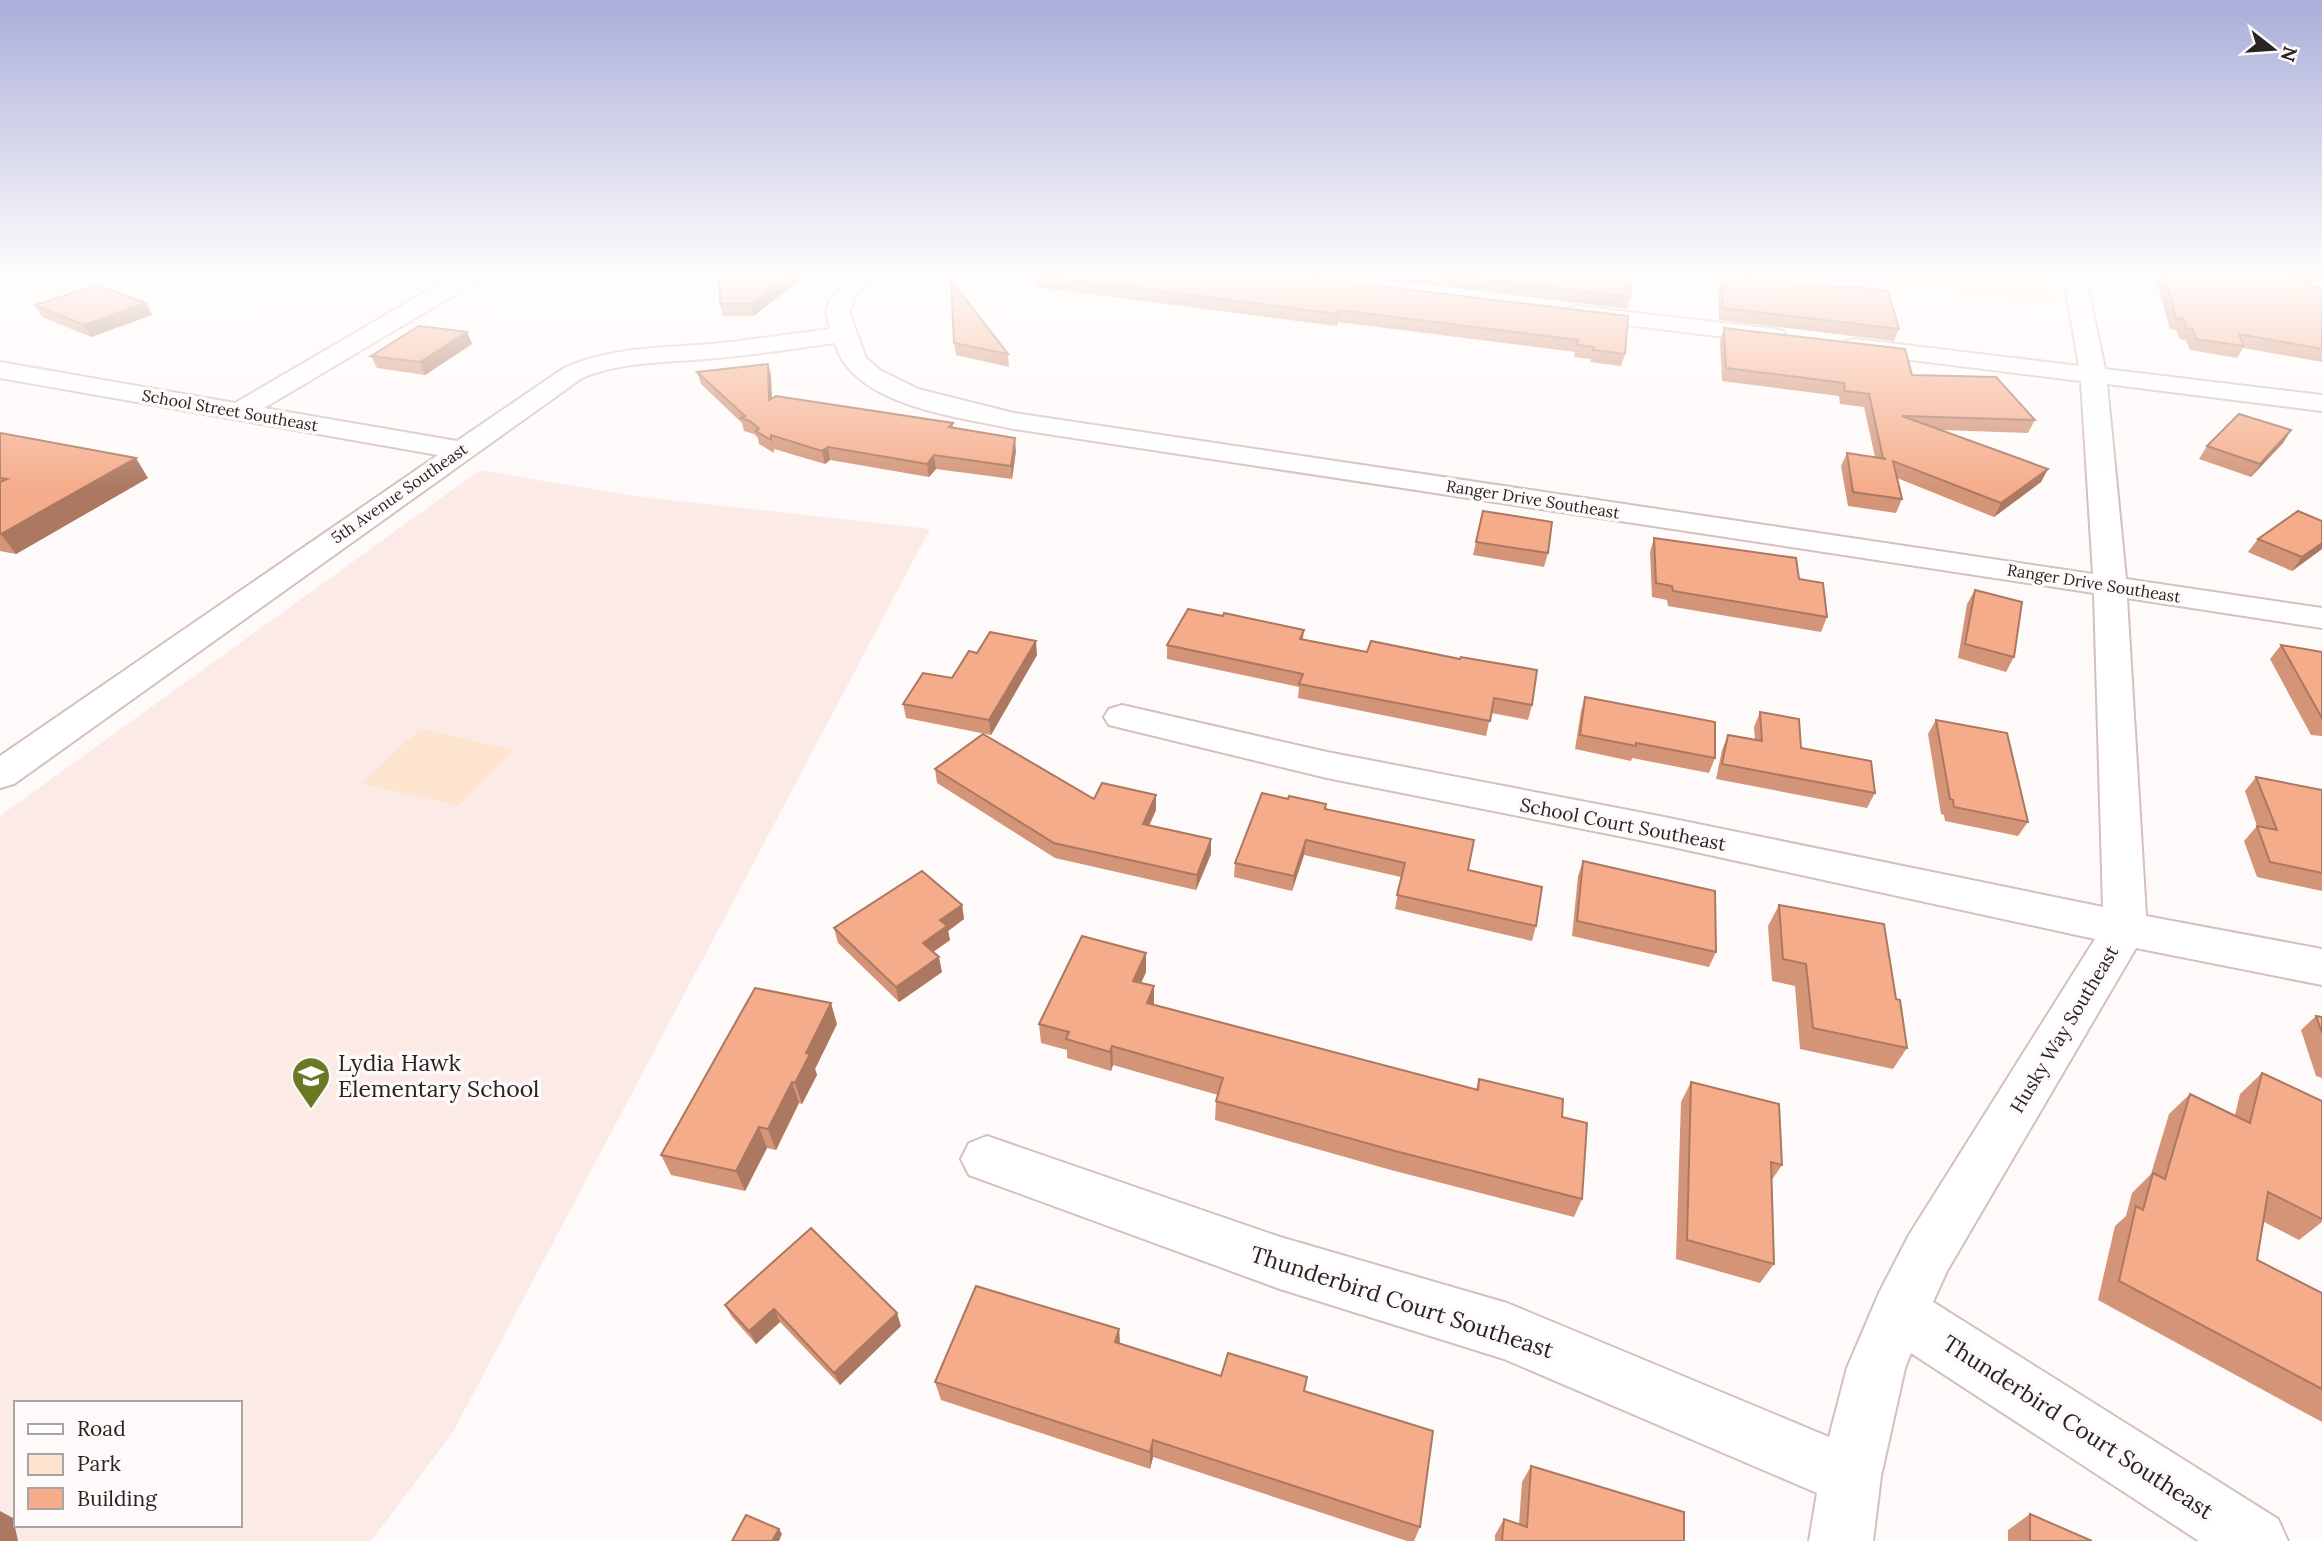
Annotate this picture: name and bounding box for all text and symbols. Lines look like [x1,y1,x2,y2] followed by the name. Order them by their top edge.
[2238,14,2308,84] north arrow
[2276,43,2303,65] text: N
[140,385,320,435] street label: School Street Southeast
[327,438,472,548] street label: 5th Avenue Southeast
[1445,475,1622,523] street label: Ranger Drive Southeast
[2006,559,2183,607] street label: Ranger Drive Southeast
[1518,792,1729,856] street label: School Court Southeast
[2005,940,2124,1117] street label: Husky Way Southeast
[338,1048,539,1103] place label: Lydia Hawk Elementary School
[290,1055,332,1110] school or university icon: Lydia Hawk Elementary School
[1247,1239,1557,1364] street label: Thunderbird Court Southeast
[1938,1328,2219,1525] street label: Thunderbird Court Southeast
[14,1401,242,1527] legend
[77,1415,126,1442] text: Road
[77,1450,121,1477] text: Park
[77,1485,157,1512] text: Building

